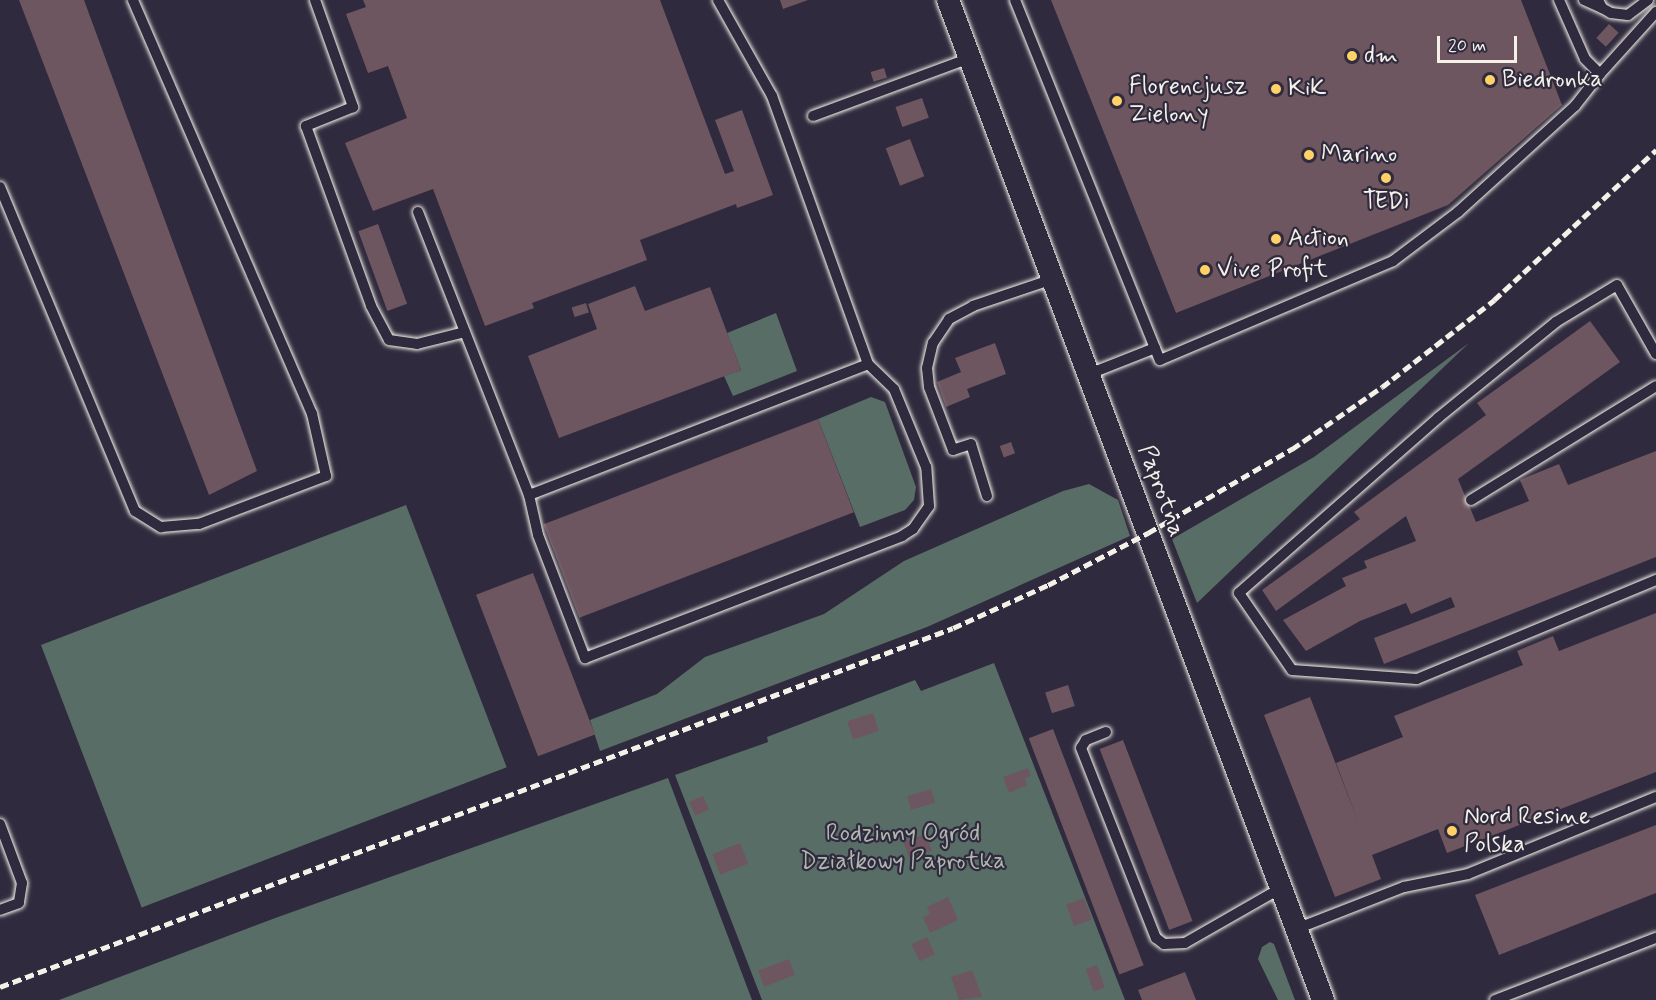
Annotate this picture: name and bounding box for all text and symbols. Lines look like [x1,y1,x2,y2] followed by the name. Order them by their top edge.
[1440,24,1520,62] scale bar
[1448,34,1486,58] text: 20 m
[1364,42,1398,70] place label: dm
[1345,49,1359,63] marker: dm
[1502,66,1603,94] place label: Biedronka
[1129,73,1247,129] place label: Florencjusz Zielony
[1483,73,1497,87] marker: Biedronka
[1288,75,1327,103] place label: KiK
[1269,82,1283,96] marker: KiK
[1110,94,1124,108] marker: Florencjusz Zielony
[1321,141,1397,169] place label: Marino
[1302,148,1316,162] marker: Marino
[1379,171,1393,185] marker: TEDi
[1363,188,1409,216] place label: TEDi
[1288,225,1349,253] place label: Action
[1269,232,1283,246] marker: Action
[1217,256,1326,284] place label: Vive Profit
[1198,263,1212,277] marker: Vive Profit
[1131,441,1191,541] street label: Paprotna
[1464,803,1590,859] place label: Nord Resine Polska
[800,820,1006,876] park label: Rodzinny Ogród Działkowy Paprotka
[1445,824,1459,838] marker: Nord Resine Polska

